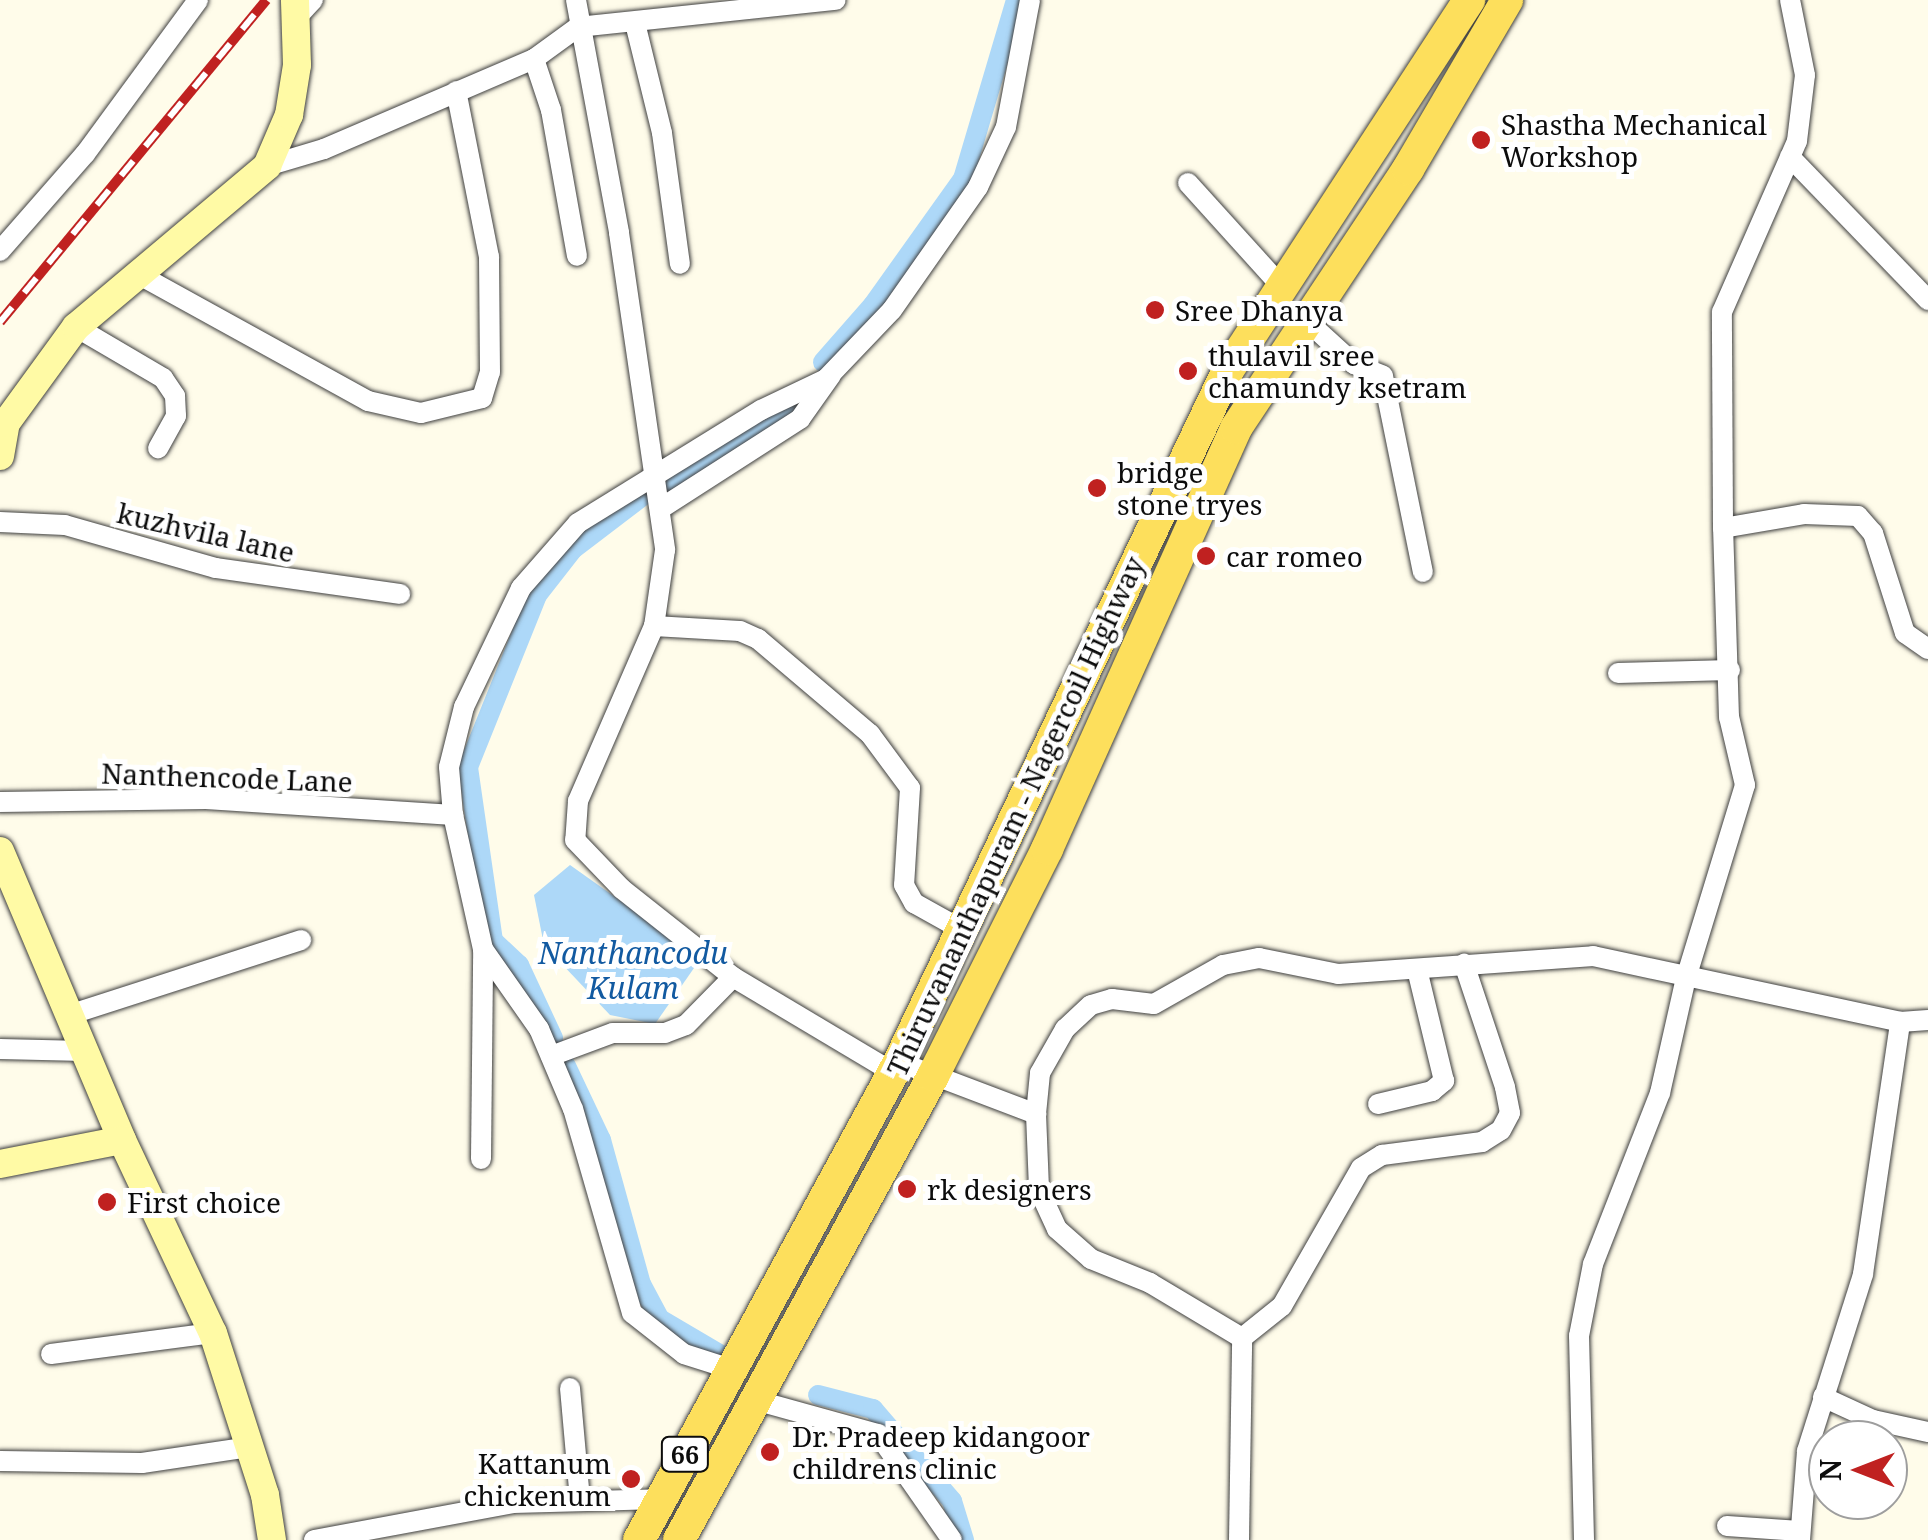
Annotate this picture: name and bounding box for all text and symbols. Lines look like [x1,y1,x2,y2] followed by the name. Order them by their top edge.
[1501,107,1767,173] place label: Shastha Mechanical Workshop
[1470,129,1492,151] marker: Shastha Mechanical Workshop
[1175,293,1344,327] place label: Sree Dhanya
[1144,299,1166,321] marker: Sree Dhanya
[1208,338,1467,404] place label: thulavil sree chamundy ksetram
[1177,360,1199,382] marker: thulavil sree chamundy ksetram
[1117,455,1262,521] place label: bridge stone tryes
[1086,477,1108,499] marker: bridge stone tryes
[114,495,298,569] street label: kuzhvila lane
[1226,539,1363,573] place label: car romeo
[1195,545,1217,567] marker: car romeo
[879,551,1151,1081] street label: Thiruvananthapuram - Nagercoil Highway
[101,756,353,798] street label: Nanthencode Lane
[538,935,728,1006] water label: Nanthancodu Kulam
[927,1172,1092,1206] place label: rk designers
[896,1178,918,1200] marker: rk designers
[127,1185,281,1219] place label: First choice
[96,1191,118,1213] marker: First choice
[792,1419,1090,1485] place label: Dr. Pradeep kidangoor childrens clinic
[1808,1420,1908,1520] north arrow
[660,1434,710,1474] road number: 66
[757,1439,783,1465] marker: Dr. Pradeep kidangoor childrens clinic
[464,1446,611,1512] place label: Kattanum chickenum
[1811,1459,1849,1481] text: N
[620,1468,642,1490] marker: Kattanum chickenum

